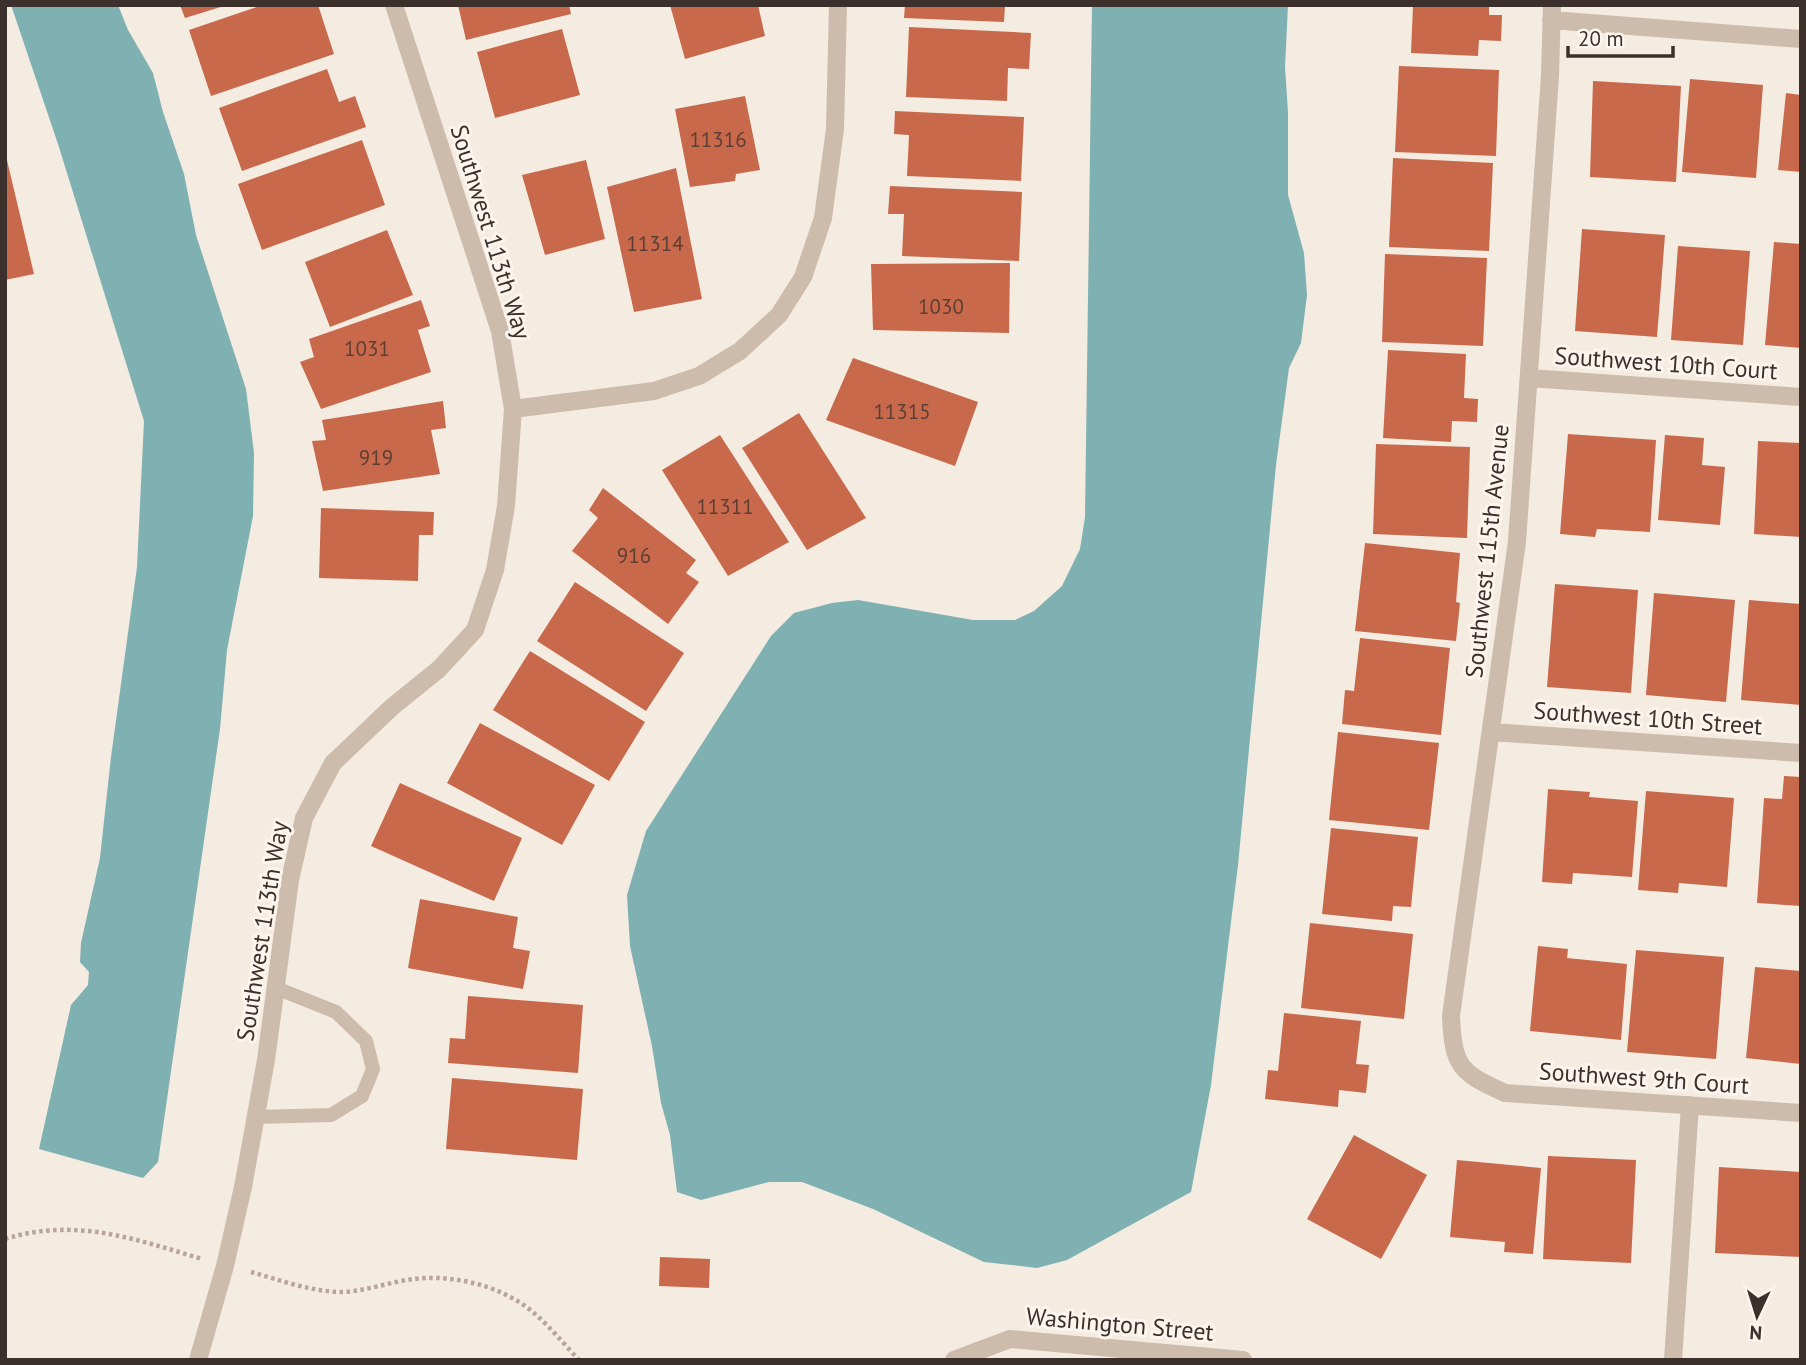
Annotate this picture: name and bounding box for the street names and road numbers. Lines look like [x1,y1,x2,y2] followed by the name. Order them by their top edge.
[444,121,538,343] street label: Southwest 113th Way
[1553,340,1779,386] street label: Southwest 10th Court
[1458,423,1516,679] street label: Southwest 115th Avenue
[1533,695,1763,741] street label: Southwest 10th Street
[229,819,295,1043] street label: Southwest 113th Way
[1538,1055,1750,1101] street label: Southwest 9th Court
[1025,1300,1215,1348] street label: Washington Street

